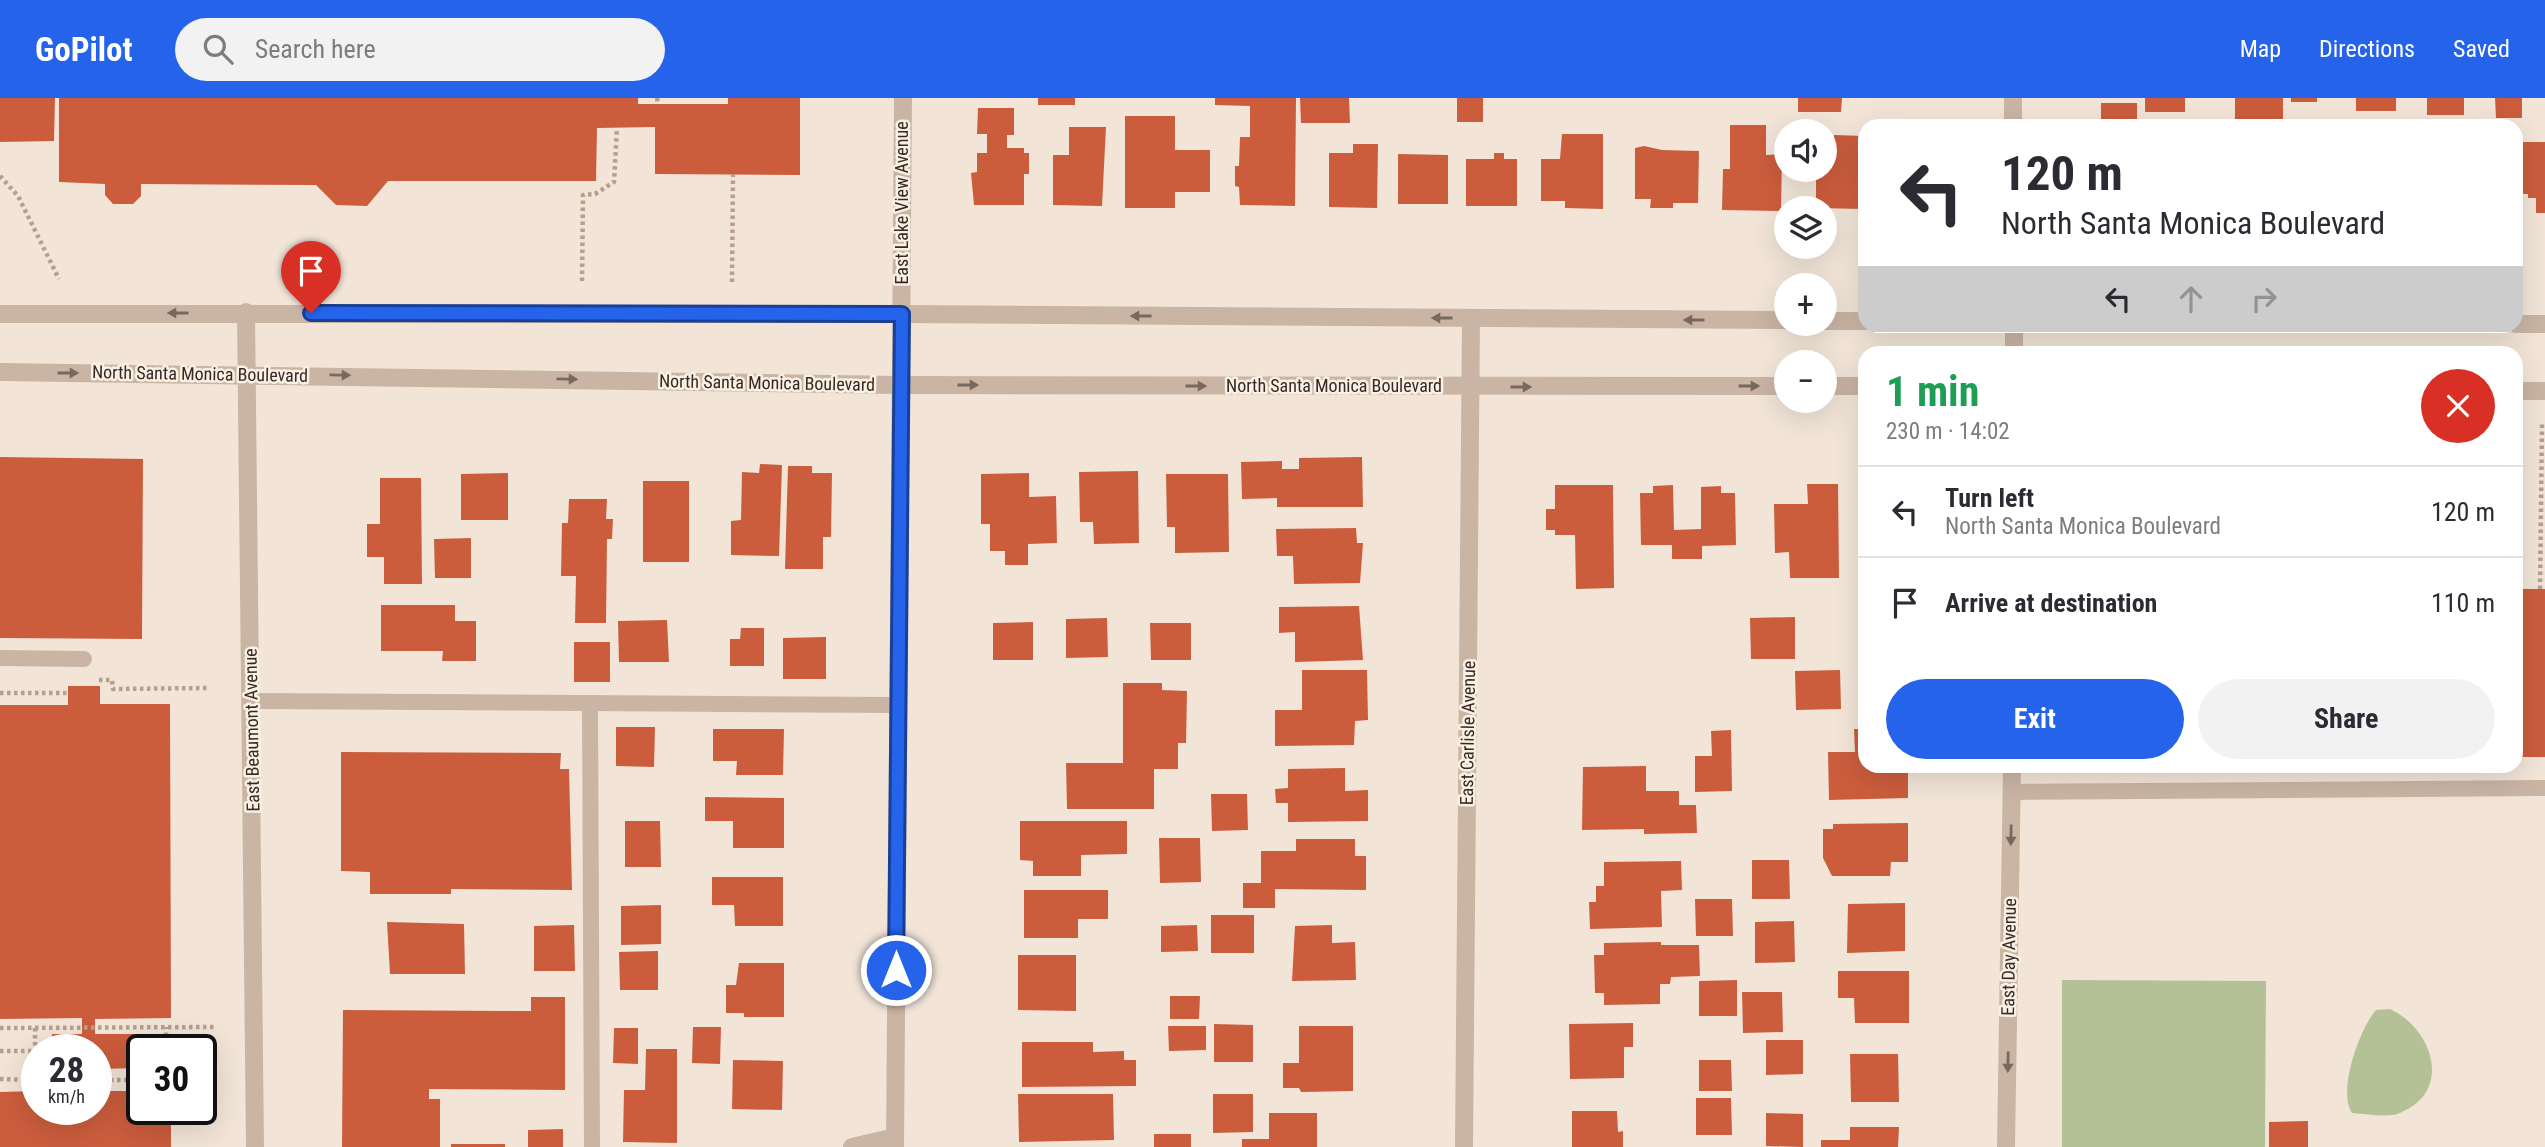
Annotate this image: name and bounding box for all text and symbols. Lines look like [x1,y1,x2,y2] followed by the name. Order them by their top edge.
[175,18,665,81] search box
[35,30,133,69] text: GoPilot
[199,30,237,68] icon: search
[255,34,376,64] text: Search here
[2240,35,2281,63] text: Map
[2319,35,2415,63] text: Directions
[2453,35,2510,63] text: Saved
[1774,119,1837,413] map controls
[1774,119,1837,182] button: sound
[891,121,912,285] street label: East Lake View Avenue
[2001,145,2123,202] text: 120 m
[1886,147,1977,238] icon: left
[1774,196,1837,259] button: layers
[2001,204,2385,242] text: North Santa Monica Boulevard
[281,241,341,313] pin
[292,252,330,290] icon: arrive
[1774,273,1837,336] button: +
[2099,280,2137,318] icon: left
[2172,280,2210,318] icon: ahead
[2245,280,2283,318] icon: right
[166,307,188,319] one-way arrow
[1130,310,1152,322] one-way arrow
[1431,312,1453,324] one-way arrow
[1683,314,1705,326] one-way arrow
[1774,350,1837,413] button: −
[92,361,308,386] street label: North Santa Monica Boulevard
[57,367,79,379] one-way arrow
[1886,367,1979,416] text: 1 min
[2421,369,2495,443] button: close
[329,370,351,381] one-way arrow
[659,370,875,395] street label: North Santa Monica Boulevard
[556,374,578,385] one-way arrow
[1226,375,1442,396] street label: North Santa Monica Boulevard
[957,379,979,391] one-way arrow
[1185,380,1207,392] one-way arrow
[1738,380,1760,392] one-way arrow
[1510,381,1532,393] one-way arrow
[1886,418,2010,445] text: 230 m · 14:02
[1945,483,2034,513] text: Turn left
[1886,493,1924,531] icon: left
[2431,497,2495,527] text: 120 m
[1945,513,2221,540] text: North Santa Monica Boulevard
[1886,584,1924,622] icon: arrive
[1945,588,2157,618] text: Arrive at destination
[2431,588,2495,618] text: 110 m
[240,648,263,812] street label: East Beaumont Avenue
[1456,661,1479,805] street label: East Carlisle Avenue
[1886,679,2184,759] button: Exit
[2198,679,2495,759] button: Share
[2005,824,2017,846] one-way arrow
[1997,898,2020,1016] street label: East Day Avenue
[859,933,933,1007] position arrow
[126,1034,217,1125] speed limit sign: 30
[49,1050,84,1091] text: 28
[2002,1051,2013,1073] one-way arrow
[48,1086,85,1107] text: km/h

